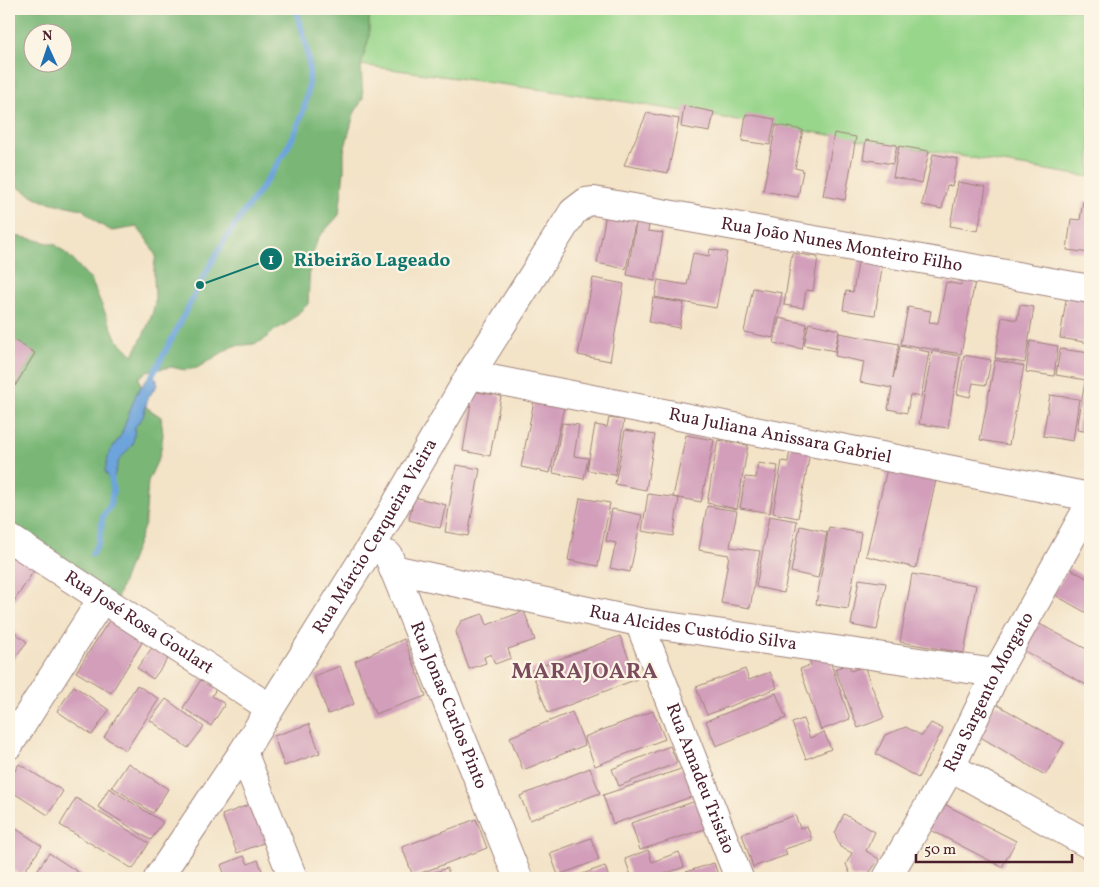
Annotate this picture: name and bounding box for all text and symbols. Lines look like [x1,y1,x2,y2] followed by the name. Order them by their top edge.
[22,22,72,72] north arrow
[42,27,53,46] text: N
[719,211,965,279] street label: Rua João Nunes Monteiro Filho
[259,242,460,276] callout: Ribeirão Lageado
[294,248,450,274] text: Ribeirão Lageado
[268,250,274,271] text: 1
[666,402,894,470] street label: Rua Juliana Anissara Gabriel
[307,434,443,639] street label: Rua Márcio Cerqueira Vieira
[59,565,218,680] street label: Rua José Rosa Goulart
[587,599,799,657] street label: Rua Alcides Custódio Silva
[938,608,1040,776] street label: Rua Sargento Morgato
[404,618,493,793] street label: Rua Jonas Carlos Pinto
[511,657,659,688] district label: MARAJOARA
[659,699,741,858] street label: Rua Amadeu Tristão
[916,832,1073,864] scale bar
[924,840,956,861] text: 50 m

